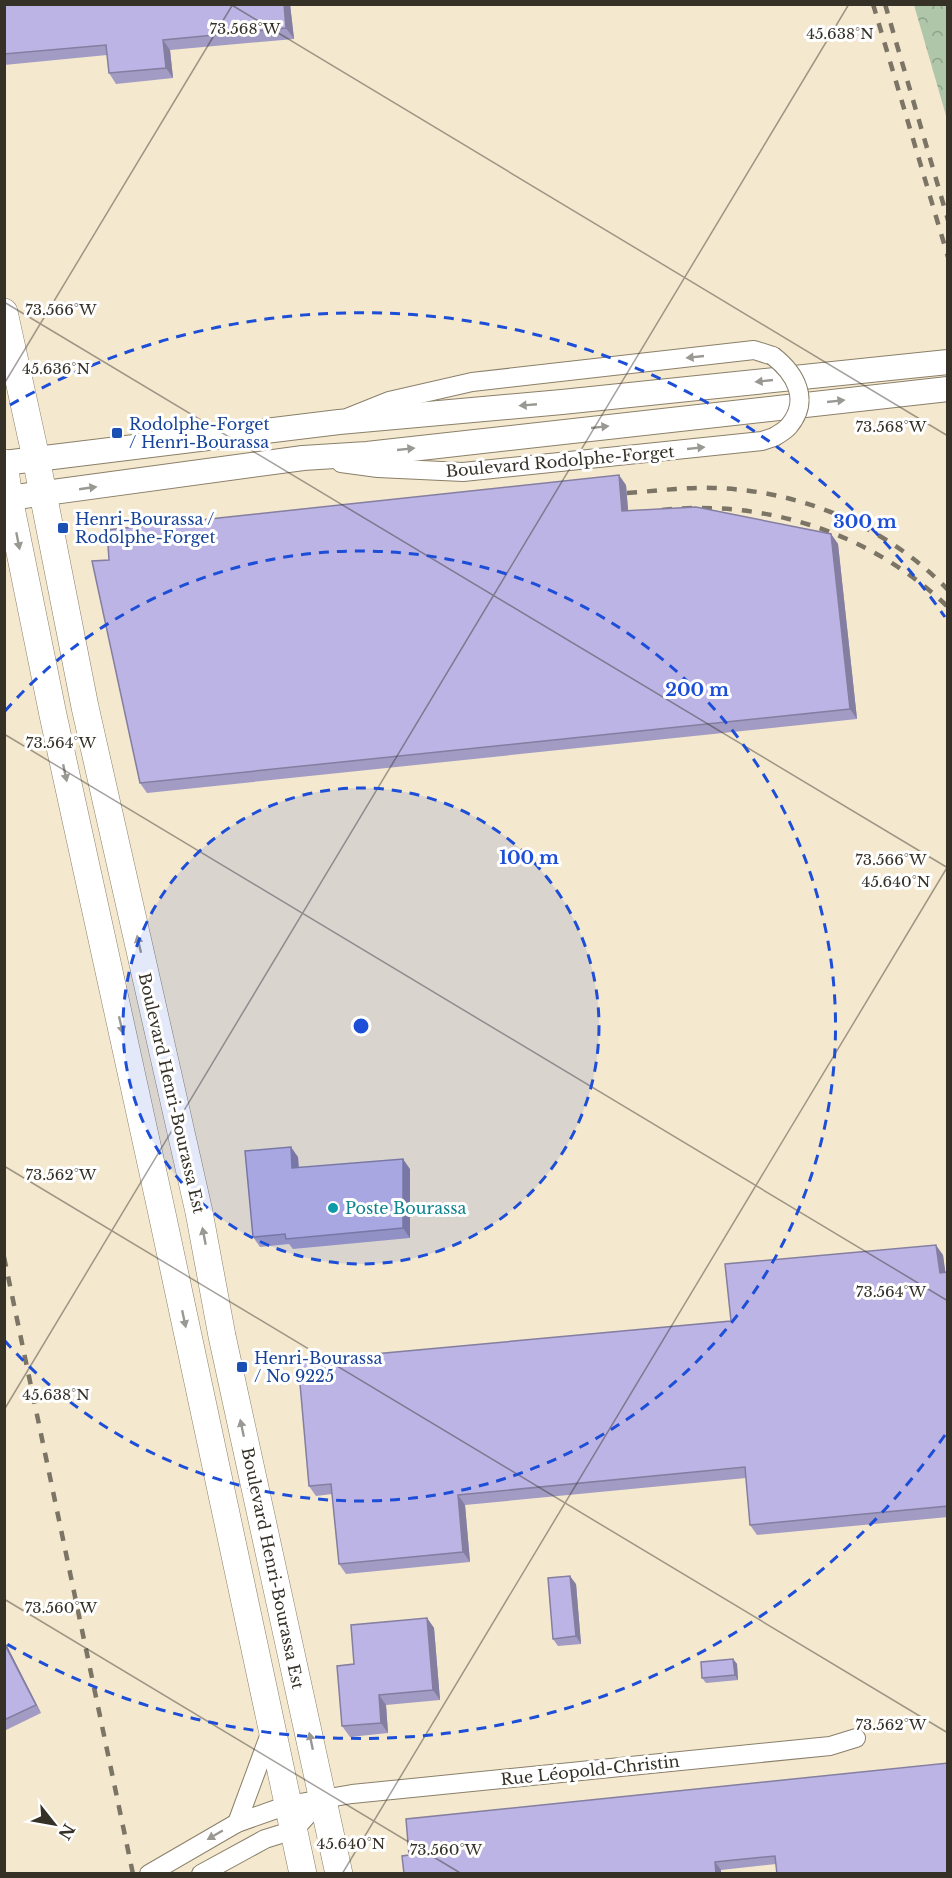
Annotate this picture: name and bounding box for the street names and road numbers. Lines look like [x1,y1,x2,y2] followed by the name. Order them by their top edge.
[445,441,675,481] street label: Boulevard Rodolphe-Forget
[135,971,209,1215] street label: Boulevard Henri-Bourassa Est
[238,1445,308,1691] street label: Boulevard Henri-Bourassa Est
[500,1751,680,1789] street label: Rue Léopold-Christin

